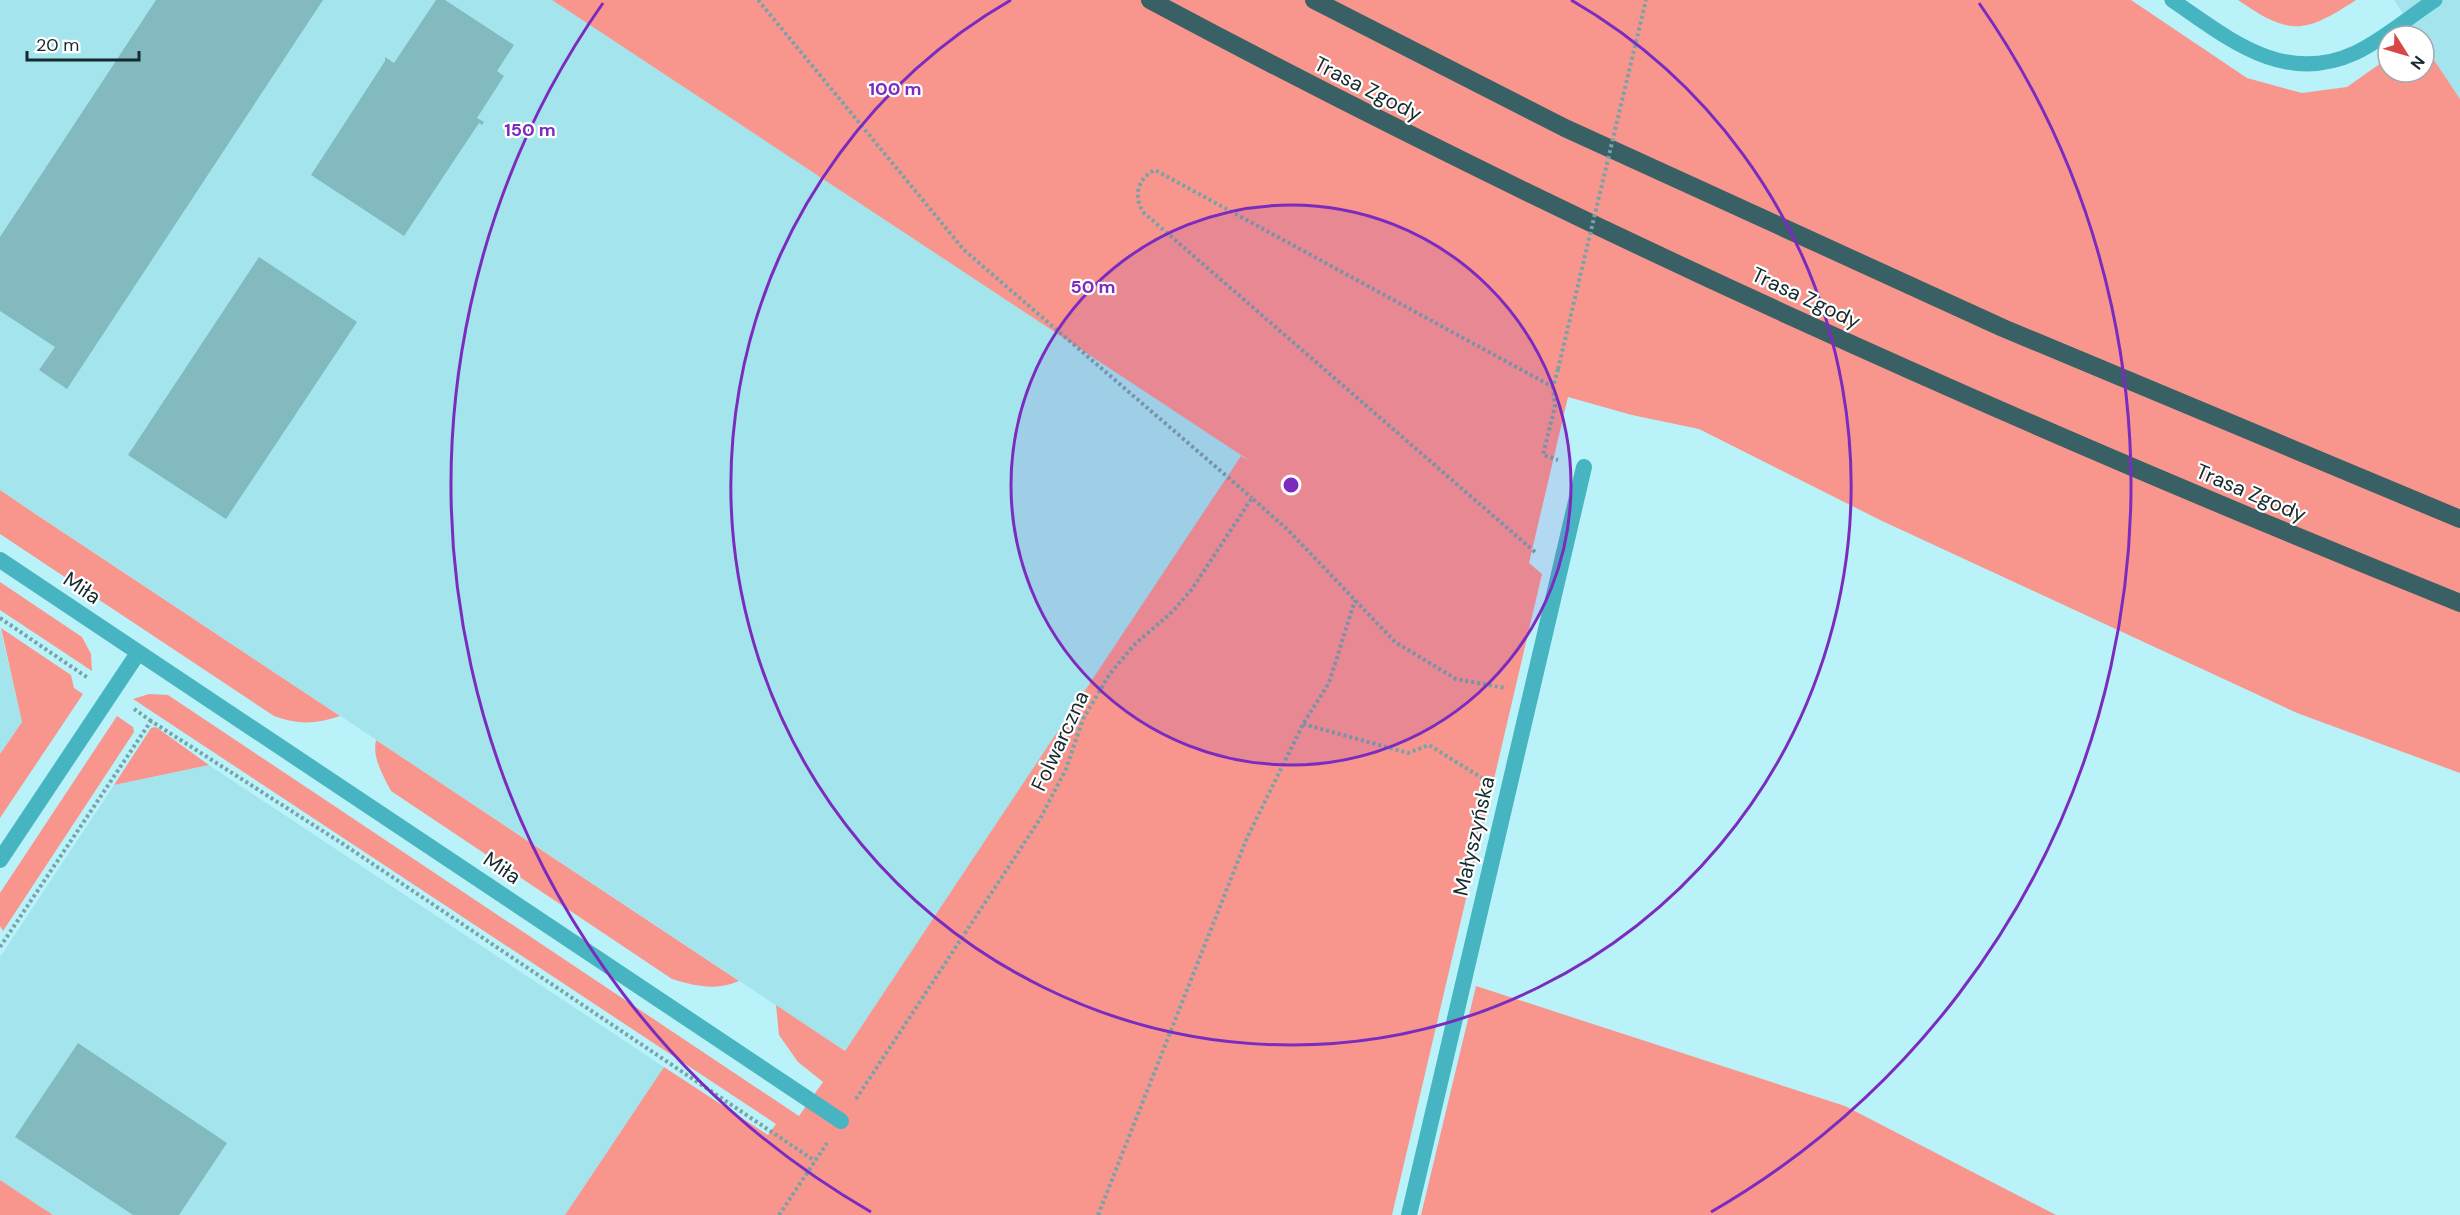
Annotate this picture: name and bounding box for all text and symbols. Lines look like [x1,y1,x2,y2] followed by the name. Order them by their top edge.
[27,24,140,62] scale bar
[2376,24,2436,84] north arrow
[36,33,79,57] text: 20 m
[1309,50,1427,128] street label: Trasa Zgody
[2406,52,2429,74] text: N
[868,77,922,101] text: 100 m
[504,118,556,142] text: 150 m
[1747,261,1865,336] street label: Trasa Zgody
[1070,275,1116,299] text: 50 m
[2192,457,2311,529] street label: Trasa Zgody
[1281,475,1301,495] centre of rings
[58,565,106,611] street label: Miła
[1025,686,1095,796] street label: Folwarczna
[1447,774,1501,898] street label: Małyszyńska
[478,845,526,891] street label: Miła

